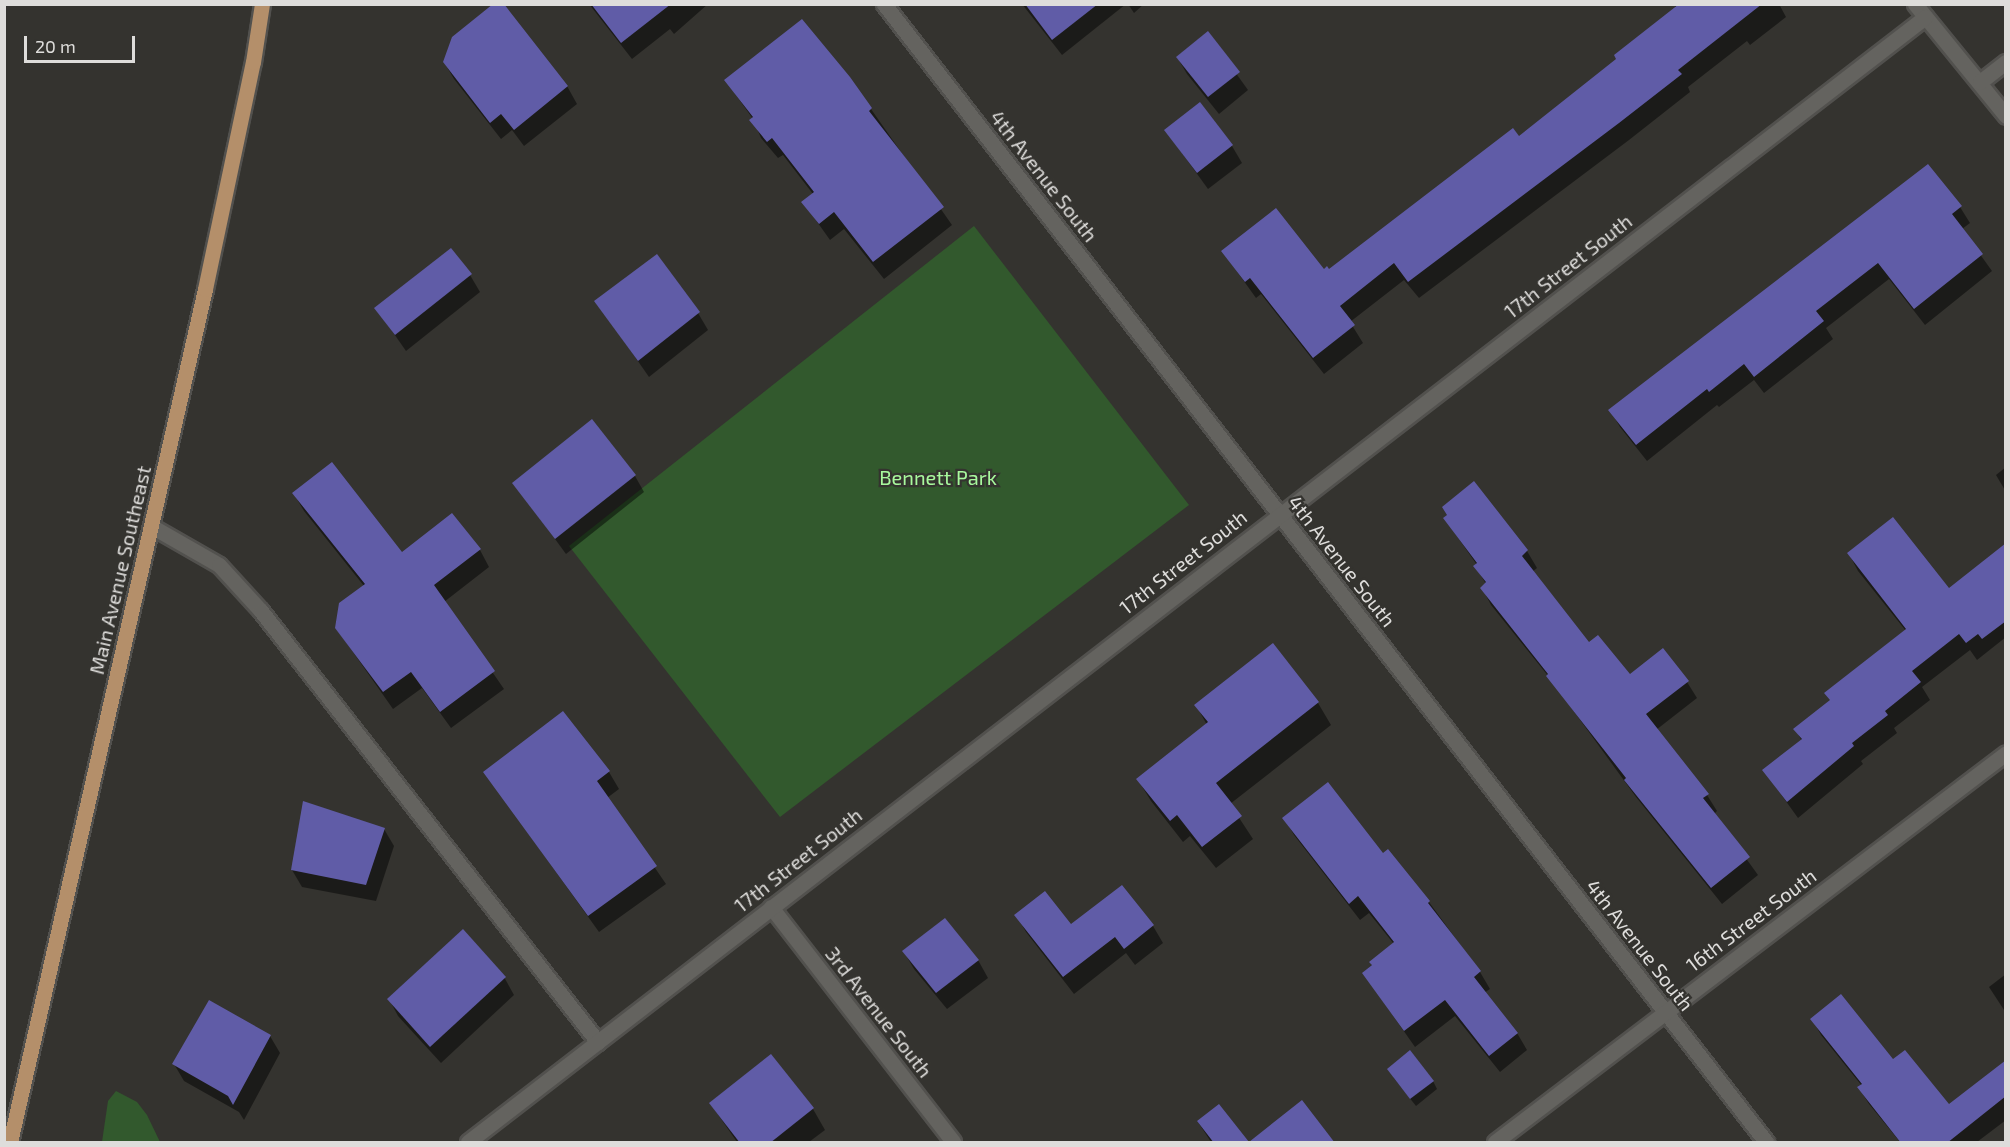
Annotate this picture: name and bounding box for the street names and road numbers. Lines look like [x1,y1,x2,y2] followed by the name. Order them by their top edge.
[985,105,1103,247] street label: 4th Avenue South
[1499,209,1637,323] street label: 17th Street South
[84,463,156,677] street label: Main Avenue Southeast
[1283,490,1401,632] street label: 4th Avenue South
[1114,505,1252,619] street label: 17th Street South
[729,803,867,917] street label: 17th Street South
[1681,863,1821,977] street label: 16th Street South
[1581,874,1699,1016] street label: 4th Avenue South
[820,942,938,1082] street label: 3rd Avenue South

